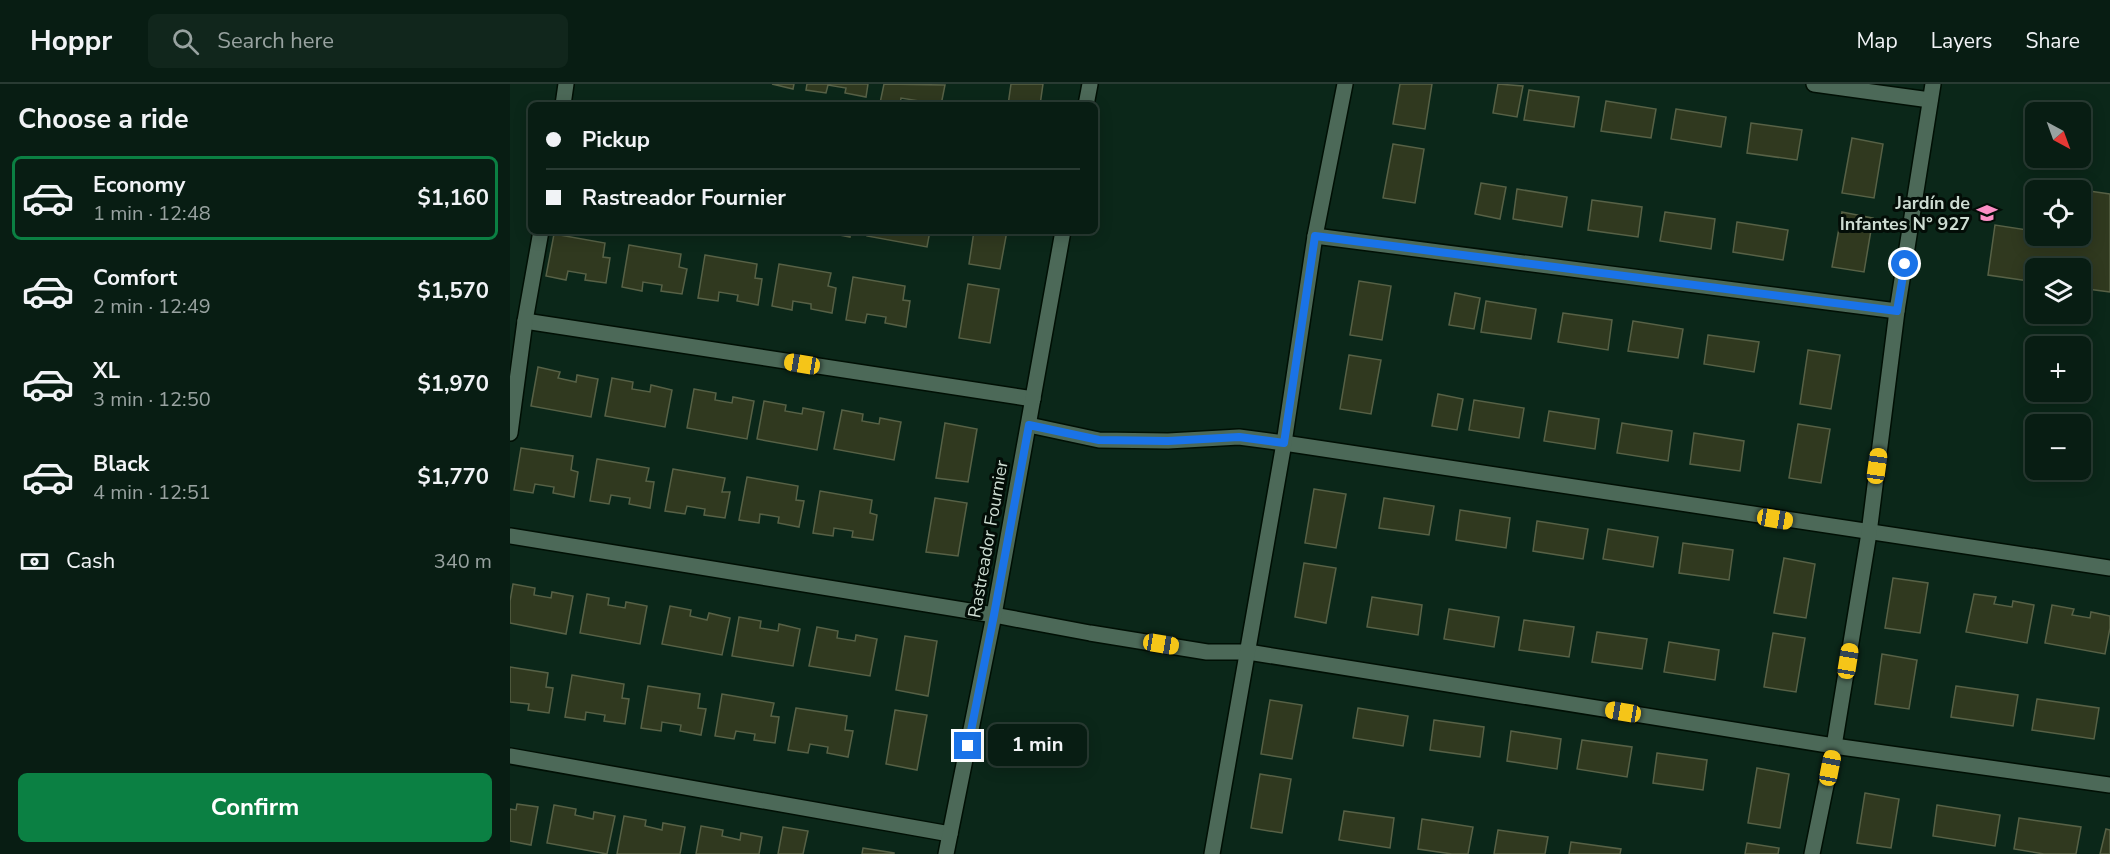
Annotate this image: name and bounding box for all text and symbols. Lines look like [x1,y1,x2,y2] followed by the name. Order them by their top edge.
[148,14,568,68] search box
[30,22,112,60] text: Hoppr
[169,25,202,58] icon: search
[217,26,334,56] text: Search here
[1856,27,1898,55] text: Map
[1931,27,1992,55] text: Layers
[2025,27,2080,55] text: Share
[18,101,189,138] text: Choose a ride
[2025,102,2091,168] north arrow
[2025,102,2091,480] map controls
[582,125,650,155] text: Pickup
[93,170,185,200] text: Economy
[21,171,75,225] icon: car
[2025,180,2091,246] button: locate
[418,183,489,213] text: $1,160
[582,183,786,213] text: Rastreador Fournier
[1840,191,1970,236] place label: Jardín de Infantes N° 927
[93,200,211,227] text: 1 min · 12:48
[1975,201,1999,225] school or university icon: Jardín de Infantes N° 927
[1891,250,1918,277] route start
[2025,258,2091,324] button: layers
[93,263,177,293] text: Comfort
[21,264,75,318] icon: car
[418,276,489,306] text: $1,570
[93,293,211,320] text: 2 min · 12:49
[2025,336,2091,402] button: +
[783,352,821,376] car
[93,356,120,386] text: XL
[21,357,75,411] icon: car
[418,369,489,399] text: $1,970
[93,386,211,413] text: 3 min · 12:50
[2025,414,2091,480] button: −
[1866,447,1888,485] car
[93,449,149,479] text: Black
[21,450,75,504] icon: car
[962,458,1014,620] street label: Rastreador Fournier
[418,462,489,492] text: $1,770
[93,479,211,506] text: 4 min · 12:51
[1756,507,1794,531] car
[18,545,51,578] icon: cash
[66,546,115,576] text: Cash
[434,548,492,575] text: 340 m
[1142,632,1180,656] car
[1836,642,1860,680] car
[1604,700,1642,724] car
[989,725,1088,767] callout: 1 min
[1012,731,1063,758] text: 1 min
[954,732,981,759] route end
[1818,749,1842,787] car
[18,773,492,842] button: Confirm

